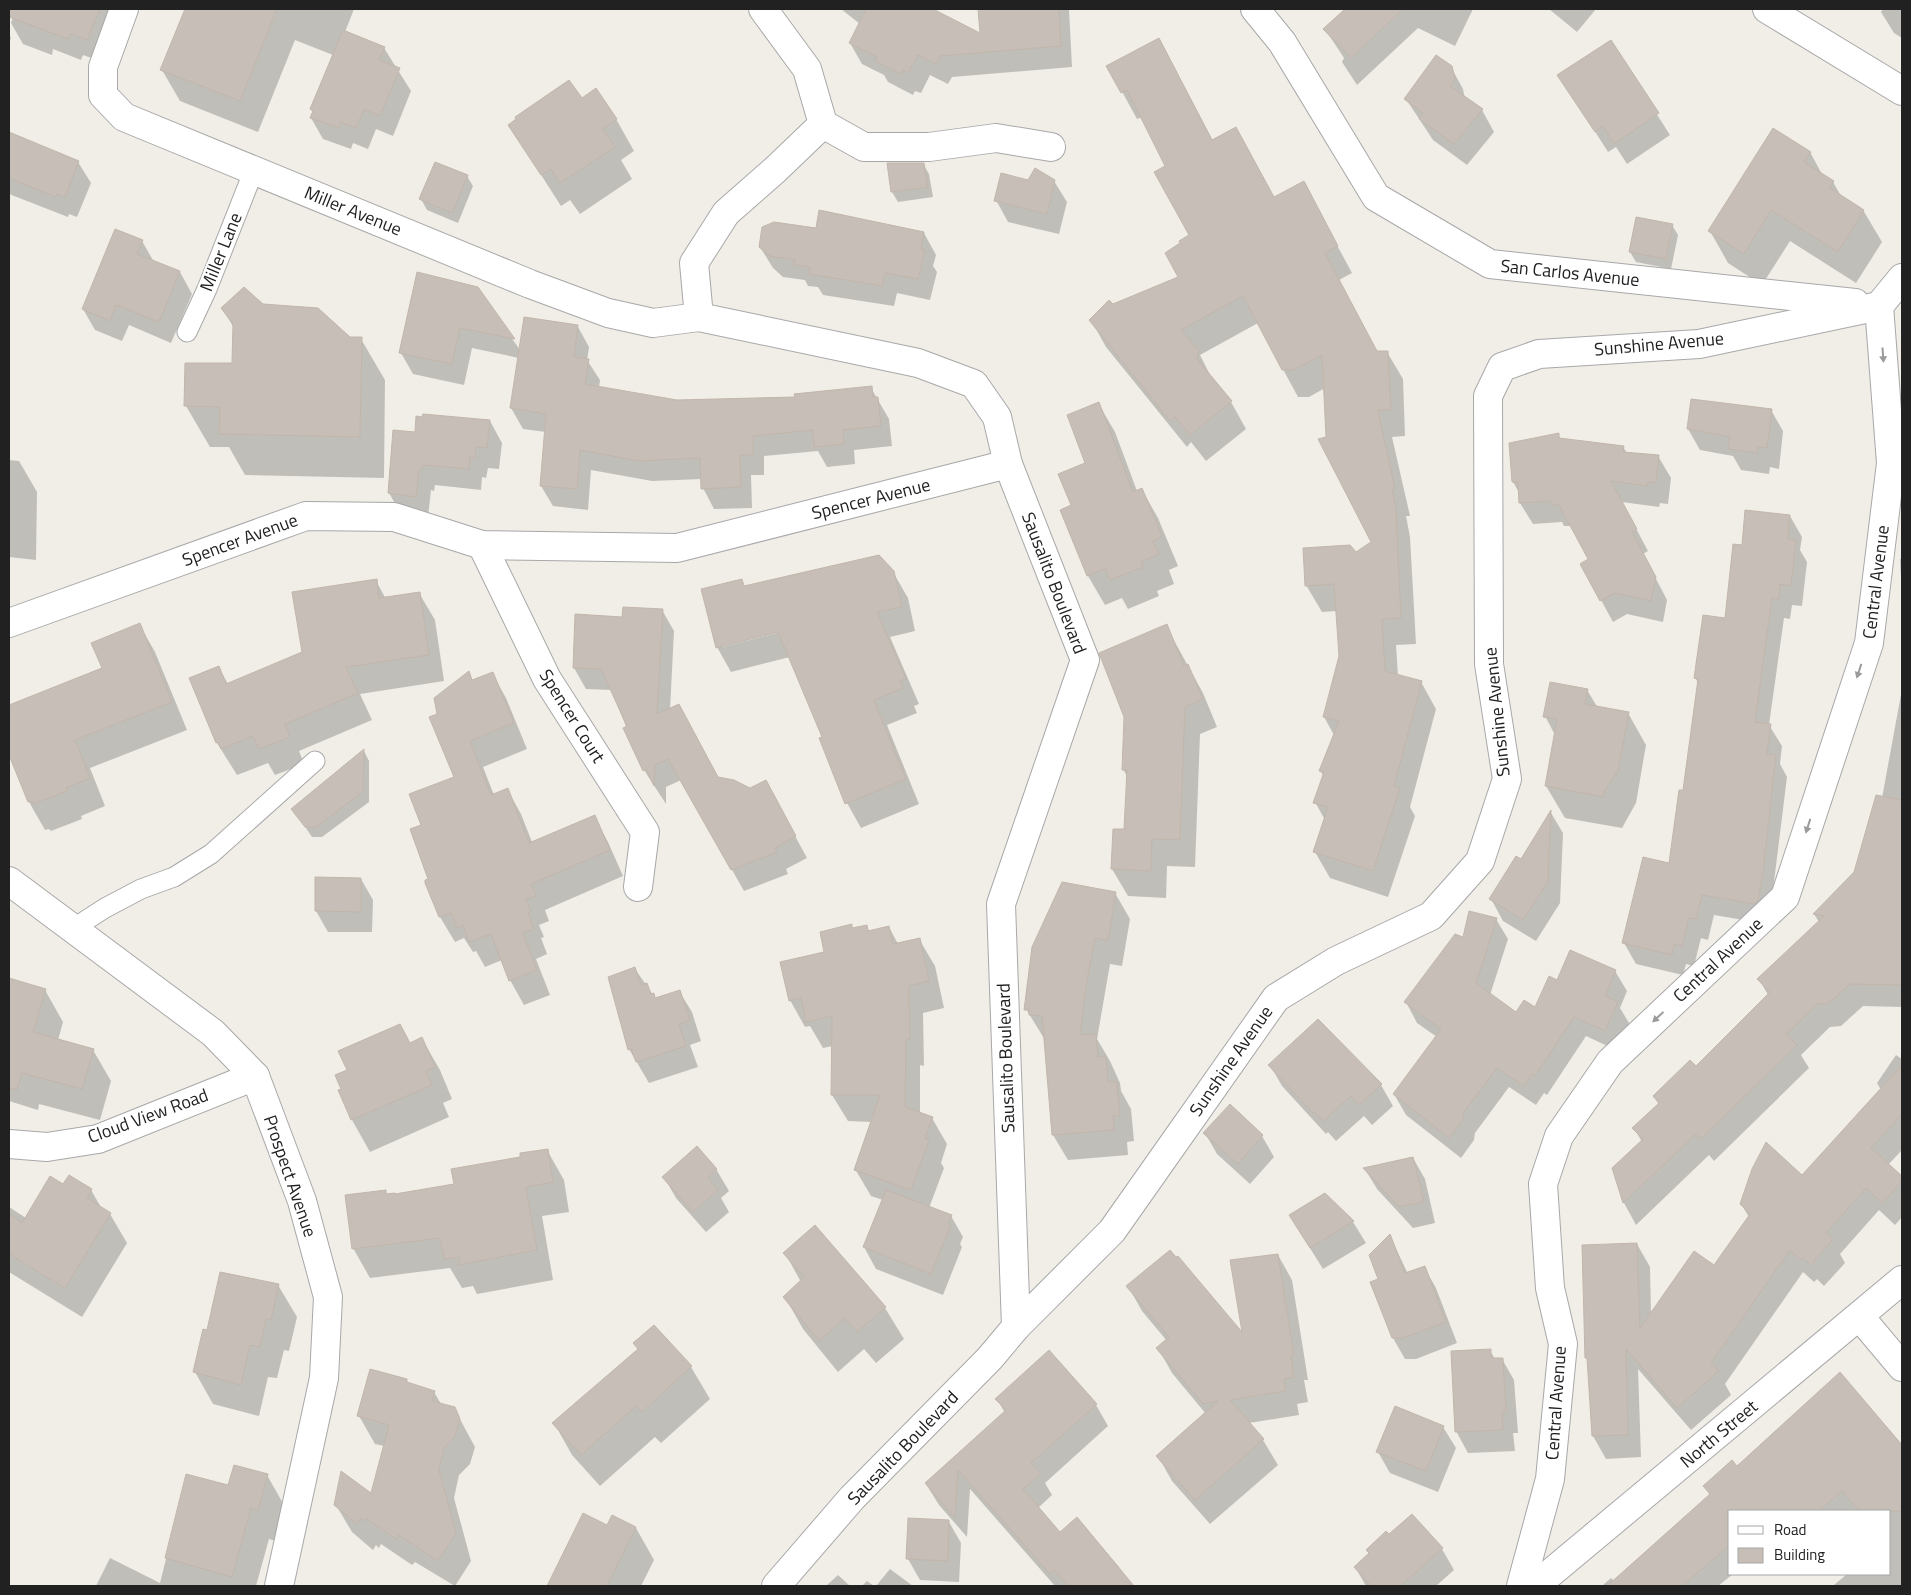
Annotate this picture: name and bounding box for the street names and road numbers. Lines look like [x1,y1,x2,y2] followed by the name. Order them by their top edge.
[300,179,406,242] street label: Miller Avenue
[192,208,249,295] street label: Miller Lane
[1499,252,1641,293] street label: San Carlos Avenue
[1593,324,1725,363] street label: Sunshine Avenue
[809,471,933,526] street label: Spencer Avenue
[178,506,301,573] street label: Spencer Avenue
[1015,508,1094,658] street label: Sausalito Boulevard
[1855,524,1896,640] street label: Central Avenue
[1476,646,1517,778] street label: Sunshine Avenue
[533,664,612,769] street label: Spencer Court
[1667,911,1769,1008] street label: Central Avenue
[989,983,1022,1133] street label: Sausalito Boulevard
[1182,1000,1279,1122] street label: Sunshine Avenue
[84,1081,212,1150] street label: Cloud View Road
[257,1111,324,1241] street label: Prospect Avenue
[1538,1345,1573,1461] street label: Central Avenue
[841,1384,964,1511] street label: Sausalito Boulevard
[1674,1393,1764,1474] street label: North Street

